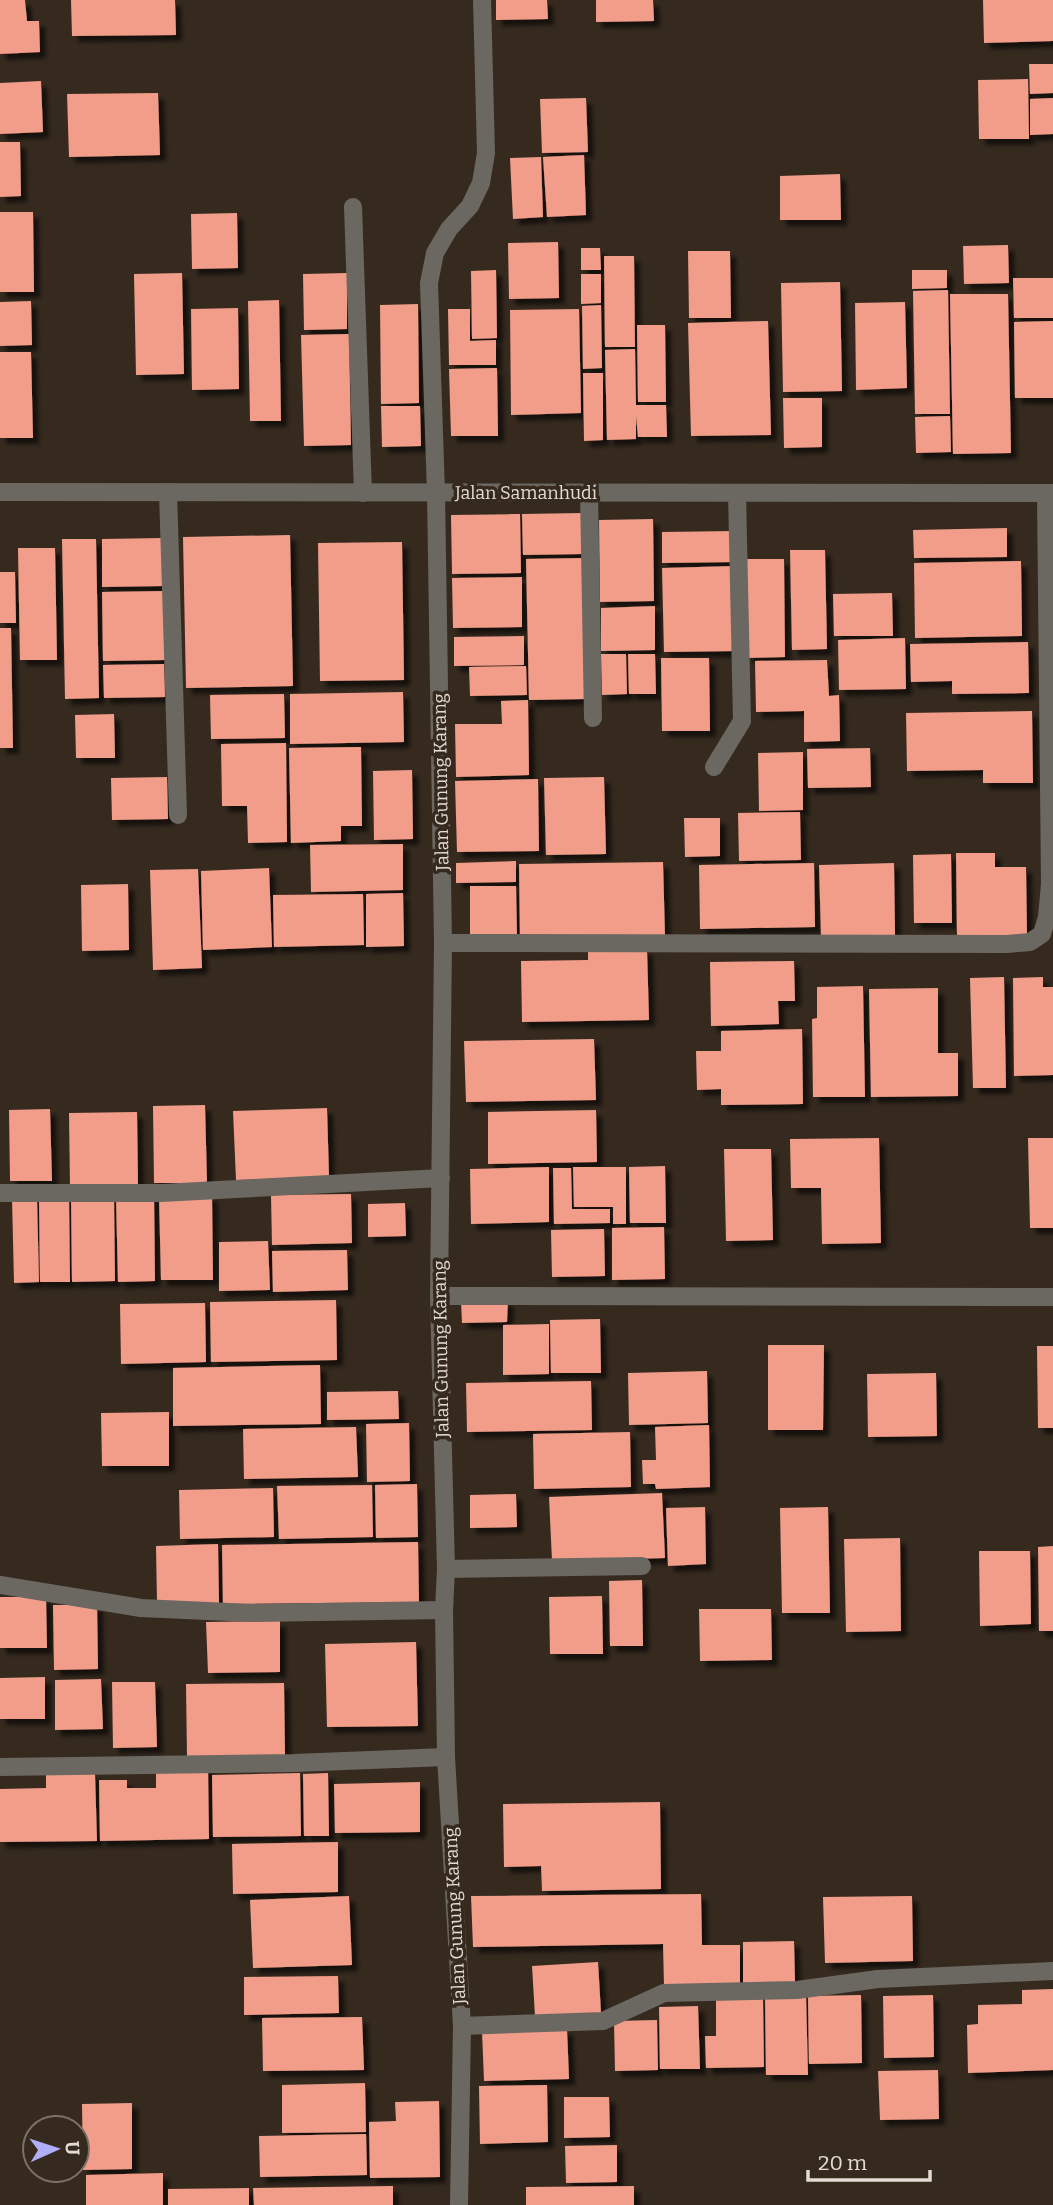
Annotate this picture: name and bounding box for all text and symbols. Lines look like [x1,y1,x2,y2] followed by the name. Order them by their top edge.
[454,482,597,504] street label: Jalan Samanhudi
[428,693,454,872] street label: Jalan Gunung Karang
[428,1260,454,1439] street label: Jalan Gunung Karang
[439,1827,471,2006] street label: Jalan Gunung Karang
[21,2114,91,2184] north arrow
[808,2138,930,2182] scale bar
[61,2140,84,2156] text: U
[818,2150,867,2176] text: 20 m

